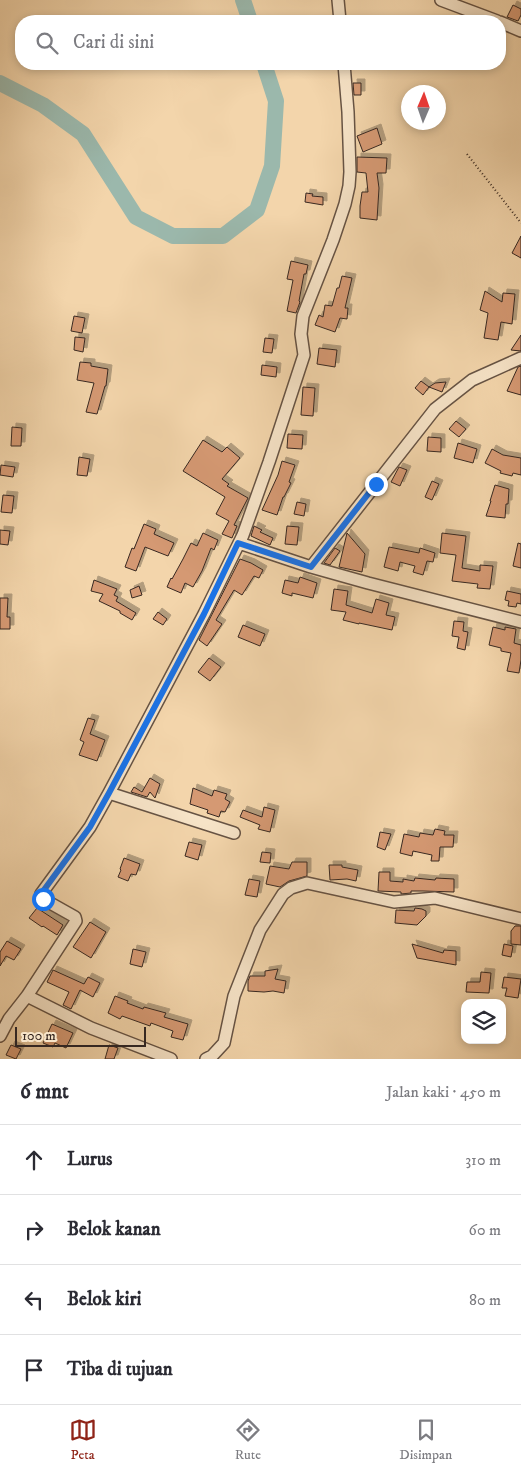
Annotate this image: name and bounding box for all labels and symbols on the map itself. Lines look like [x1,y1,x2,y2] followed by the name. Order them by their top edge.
[401,85,446,130] north arrow
[365,473,388,496] route end
[32,888,55,911] route start
[15,1024,146,1047] scale bar

